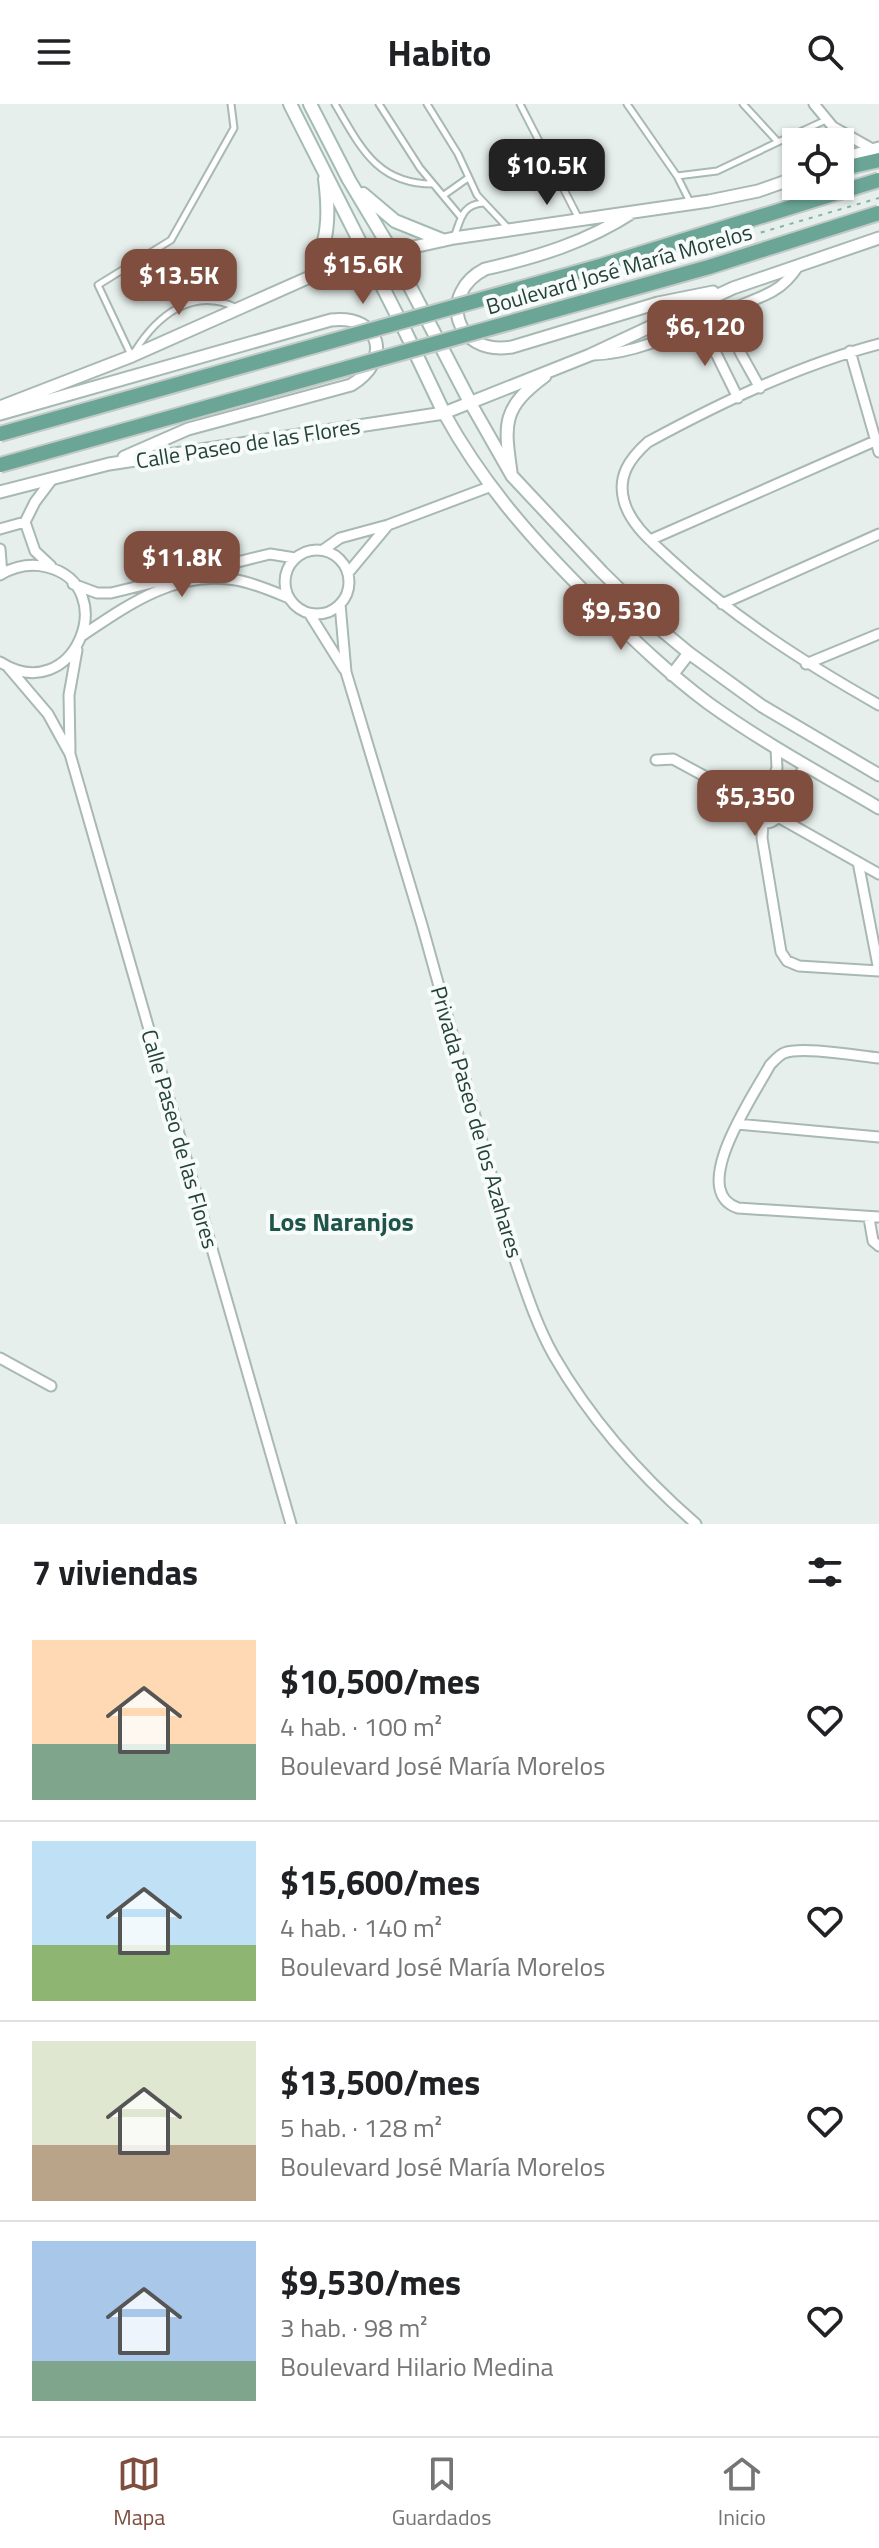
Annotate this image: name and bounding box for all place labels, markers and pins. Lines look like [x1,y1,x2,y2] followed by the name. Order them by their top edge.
[482,139,612,207] pin: $10.5K
[298,238,428,306] pin: $15.6K
[114,249,244,317] pin: $13.5K
[640,300,770,368] pin: $6,120
[117,531,247,599] pin: $11.8K
[556,584,686,652] pin: $9,530
[690,770,820,838] pin: $5,350

